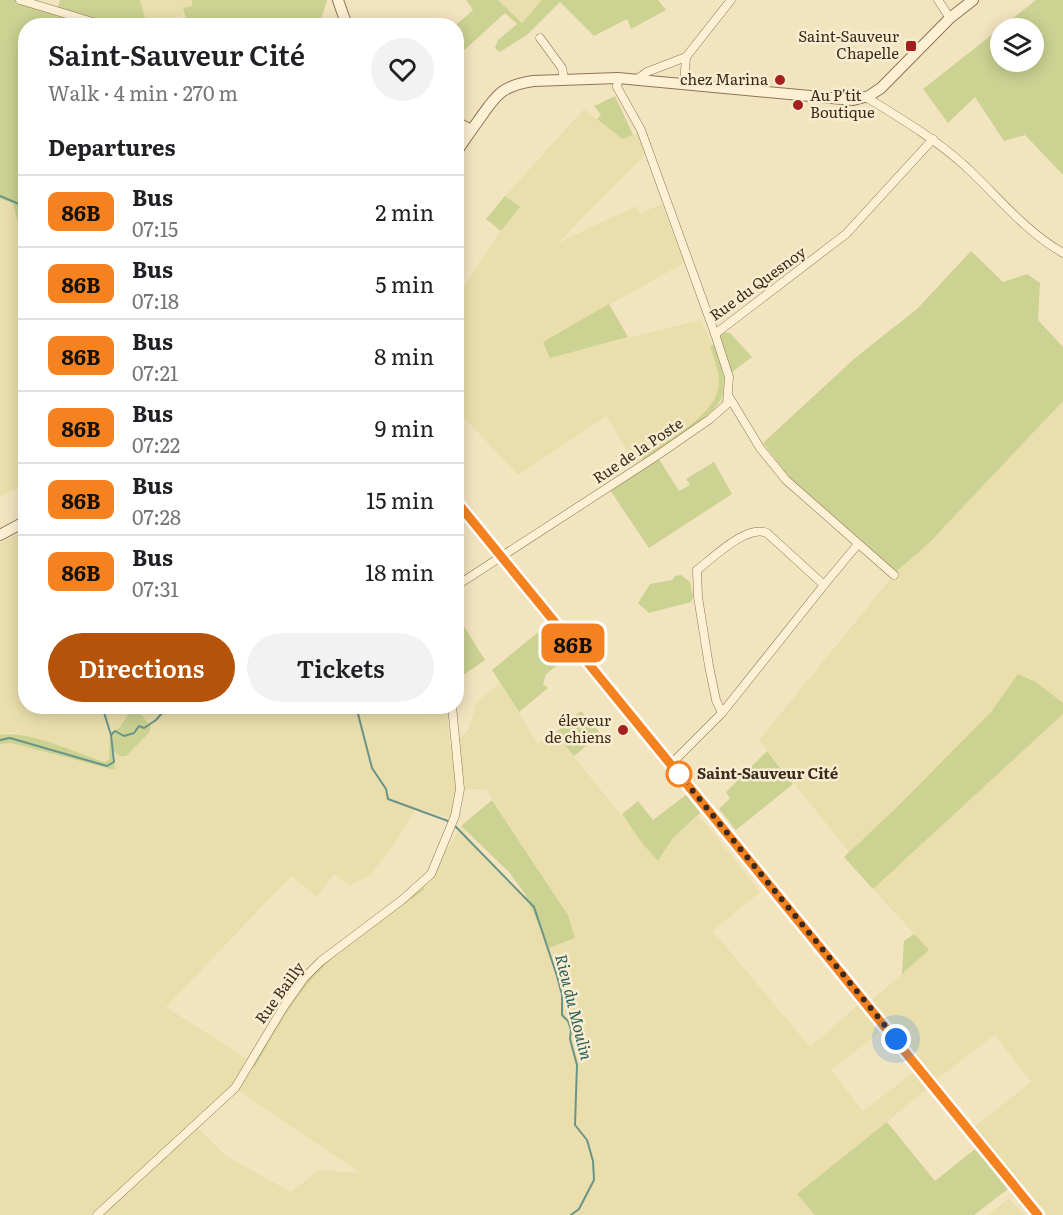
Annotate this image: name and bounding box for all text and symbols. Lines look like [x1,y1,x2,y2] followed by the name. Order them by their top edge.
[990,18,1044,72] map controls
[990,18,1044,72] button: layers
[798,24,899,64] place label: Saint-Sauveur Chapelle
[48,33,305,75] text: Saint-Sauveur Cité
[371,38,434,101] button: heart
[904,39,918,53] marker: Saint-Sauveur Chapelle
[680,67,769,90] place label: chez Marina
[773,73,787,87] marker: chez Marina
[48,77,238,107] text: Walk · 4 min · 270 m
[810,83,875,123] place label: Au P'tit Boutique
[791,98,805,112] marker: Au P'tit Boutique
[48,130,175,163] text: Departures
[132,180,173,213] text: Bus
[375,195,434,228] text: 2 min
[61,196,101,227] text: 86B
[132,213,178,243] text: 07:15
[704,240,810,326] street label: Rue du Quesnoy
[132,252,173,285] text: Bus
[375,267,434,300] text: 5 min
[61,268,101,299] text: 86B
[132,285,179,315] text: 07:18
[132,324,173,357] text: Bus
[374,339,434,372] text: 8 min
[61,340,101,371] text: 86B
[132,357,178,387] text: 07:21
[132,396,173,429] text: Bus
[375,411,434,444] text: 9 min
[587,411,687,488] street label: Rue de la Poste
[61,412,101,443] text: 86B
[132,429,180,459] text: 07:22
[132,468,173,501] text: Bus
[366,483,434,516] text: 15 min
[61,484,101,515] text: 86B
[132,501,181,531] text: 07:28
[132,540,173,573] text: Bus
[365,555,434,588] text: 18 min
[61,556,101,587] text: 86B
[132,573,179,603] text: 07:31
[538,624,608,662] line badge: 86B
[553,628,593,659] text: 86B
[48,633,235,702] button: Directions
[247,633,434,702] button: Tickets
[545,708,611,748] place label: éleveur de chiens
[616,723,630,737] marker: éleveur de chiens
[666,761,692,787] marker: Saint-Sauveur Cité
[697,761,839,784] place label: Saint-Sauveur Cité
[550,951,600,1063] water label: Rieu du Moulin
[248,956,309,1028] street label: Rue Bailly
[881,1024,911,1054] your location

